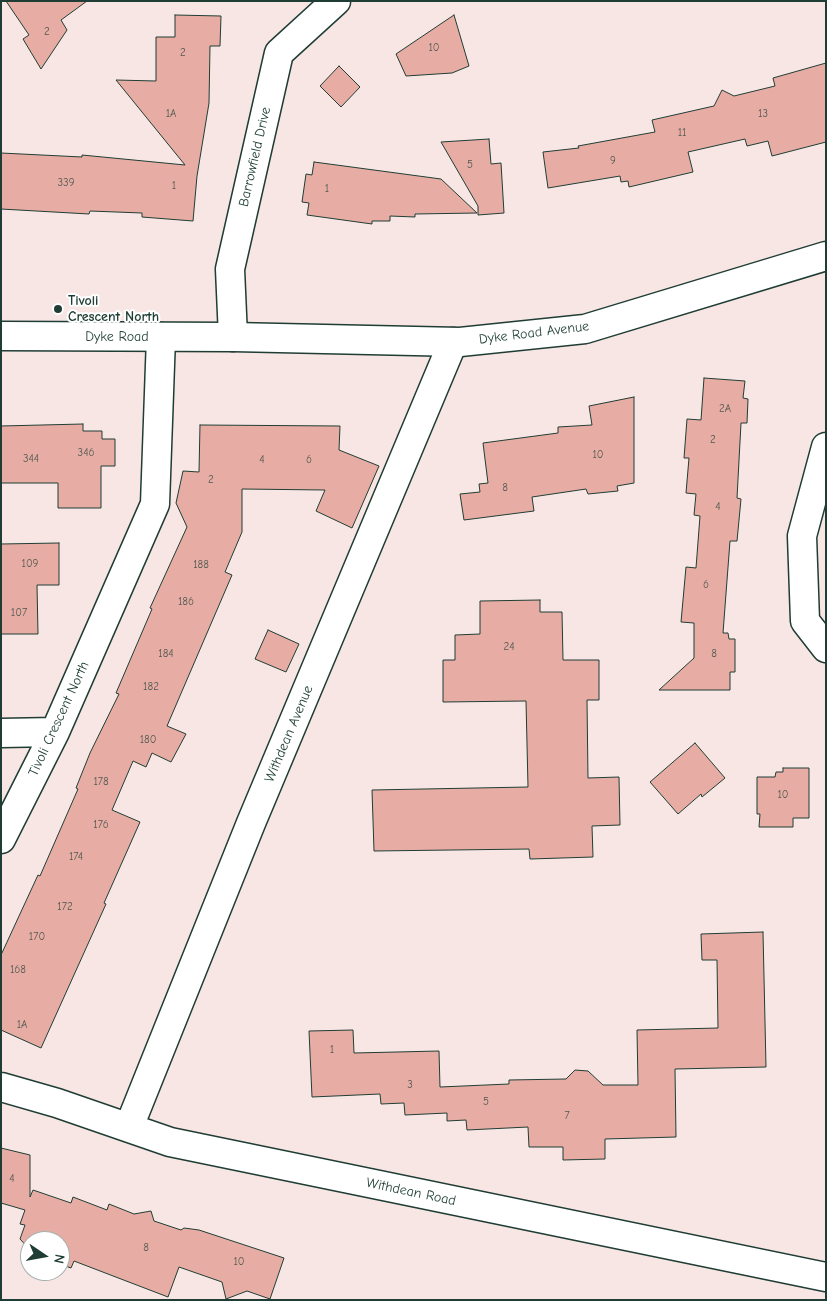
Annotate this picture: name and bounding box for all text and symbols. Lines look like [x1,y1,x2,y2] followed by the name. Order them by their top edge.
[44,25,50,39] house number: 2
[428,41,440,55] house number: 10
[180,46,186,60] house number: 2
[235,105,275,209] street label: Barrowfield Drive
[166,107,176,121] house number: 1A
[758,107,768,121] house number: 13
[678,126,686,140] house number: 11
[610,154,616,168] house number: 9
[467,158,473,172] house number: 5
[58,176,74,190] house number: 339
[172,179,176,193] house number: 1
[325,182,329,196] house number: 1
[68,293,159,326] place label: Tivoli Crescent North
[52,303,64,315] marker: Tivoli Crescent North
[478,318,590,348] street label: Dyke Road Avenue
[85,329,149,345] street label: Dyke Road
[719,402,731,416] house number: 2A
[710,433,716,447] house number: 2
[78,446,94,460] house number: 346
[592,448,604,462] house number: 10
[23,452,39,466] house number: 344
[259,453,265,467] house number: 4
[306,453,312,467] house number: 6
[208,473,214,487] house number: 2
[502,481,508,495] house number: 8
[715,500,721,514] house number: 4
[22,557,38,571] house number: 109
[193,558,209,572] house number: 188
[703,578,709,592] house number: 6
[178,595,194,609] house number: 186
[11,606,27,620] house number: 107
[503,640,515,654] house number: 24
[158,647,174,661] house number: 184
[711,647,717,661] house number: 8
[25,659,93,779] street label: Tivoli Crescent North
[143,680,159,694] house number: 182
[261,683,317,785] street label: Withdean Avenue
[140,733,156,747] house number: 180
[93,775,109,789] house number: 178
[777,788,789,802] house number: 10
[93,818,109,832] house number: 176
[69,850,83,864] house number: 174
[57,900,73,914] house number: 172
[29,930,45,944] house number: 170
[10,963,26,977] house number: 168
[17,1018,27,1032] house number: 1A
[330,1043,334,1057] house number: 1
[407,1078,413,1092] house number: 3
[483,1095,489,1109] house number: 5
[564,1109,570,1123] house number: 7
[9,1172,15,1186] house number: 4
[365,1174,457,1210] street label: Withdean Road
[20,1231,70,1281] north arrow
[143,1241,149,1255] house number: 8
[50,1253,68,1265] text: N
[233,1255,245,1269] house number: 10

